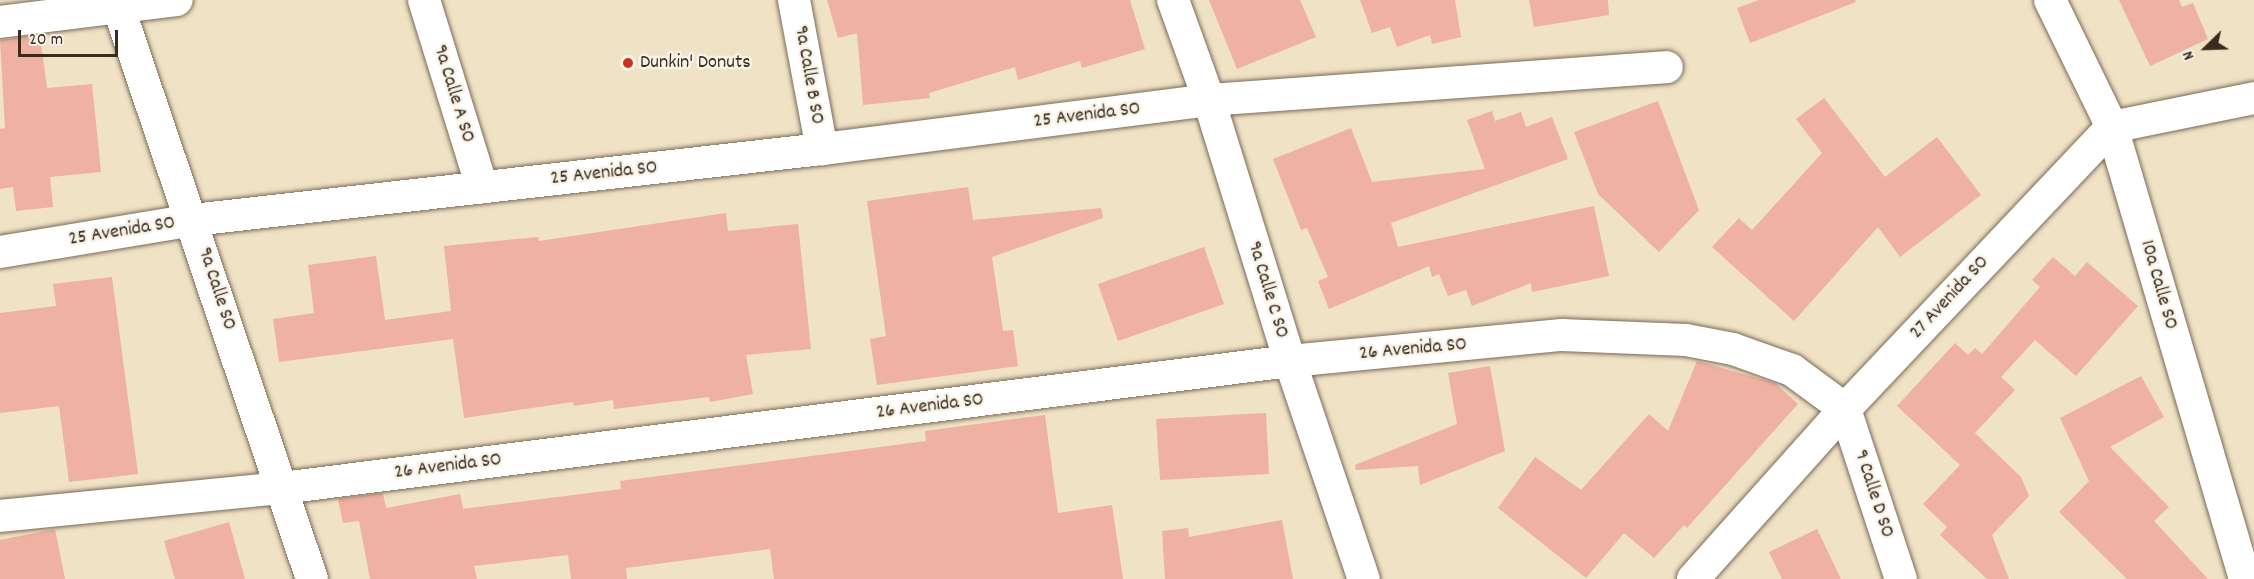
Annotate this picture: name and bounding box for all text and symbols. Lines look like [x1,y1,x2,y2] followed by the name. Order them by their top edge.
[21,18,122,56] scale bar
[2176,18,2236,78] north arrow
[788,24,828,126] street label: 9a Calle B SO
[29,28,63,53] text: 20 m
[427,42,479,146] street label: 9a Calle A SO
[2177,47,2201,63] text: N
[640,51,751,75] place label: Dunkin' Donuts
[621,56,635,70] marker: Dunkin' Donuts
[1032,98,1142,134] street label: 25 Avenida SO
[549,156,659,192] street label: 25 Avenida SO
[67,212,177,252] street label: 25 Avenida SO
[2134,238,2182,332] street label: 10a Calle SO
[1241,239,1293,341] street label: 9a Calle C SO
[191,245,241,333] street label: 9a Calle SO
[1905,251,1995,345] street label: 27 Avenida SO
[1358,333,1468,367] street label: 26 Avenida SO
[875,389,985,425] street label: 26 Avenida SO
[1848,447,1898,541] street label: 9 Calle D SO
[393,449,503,485] street label: 26 Avenida SO

